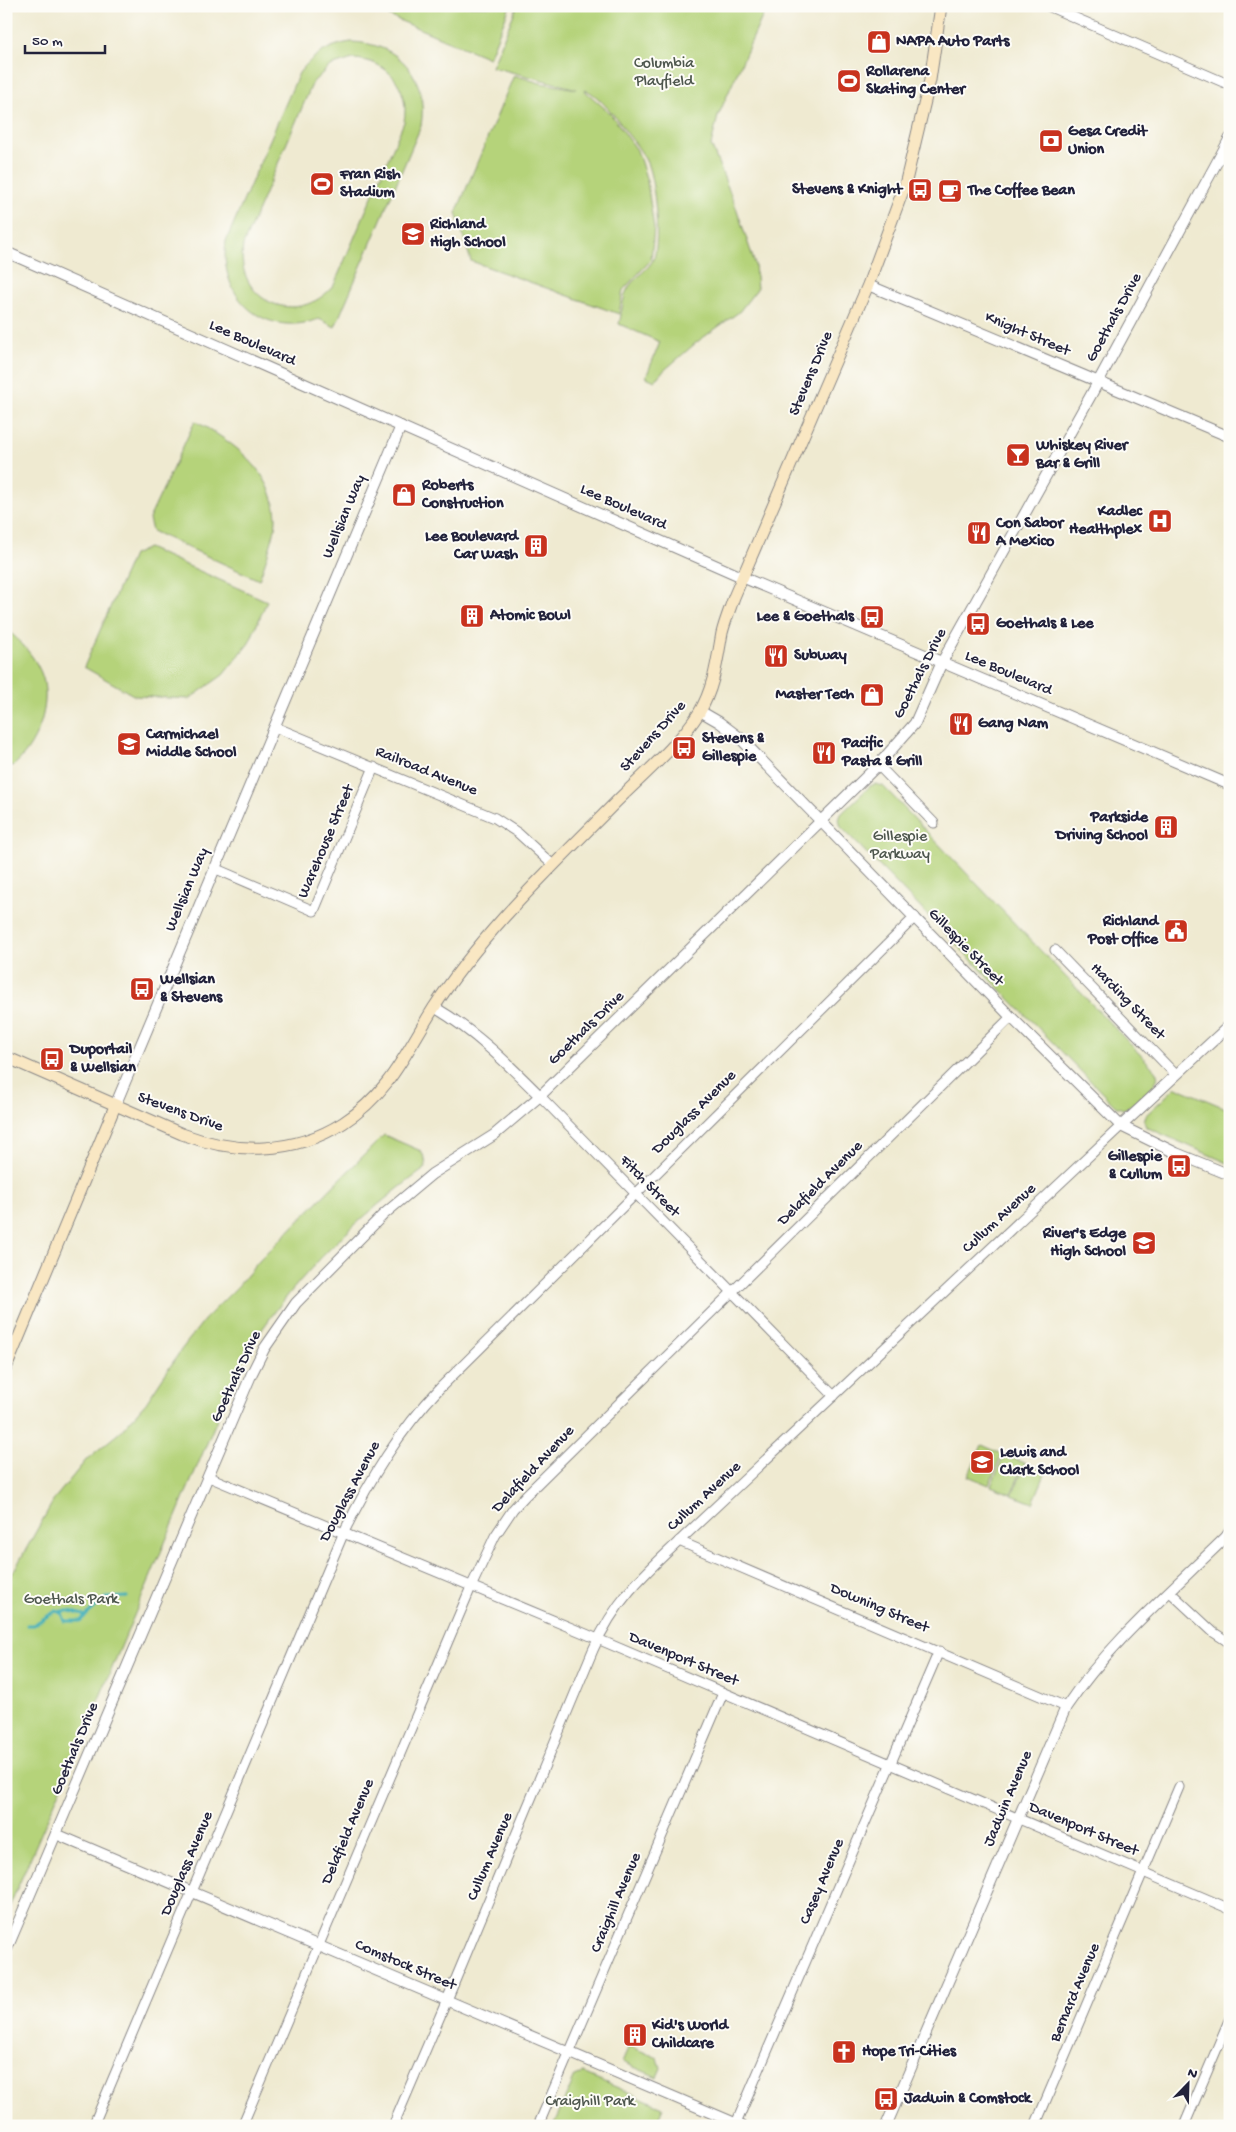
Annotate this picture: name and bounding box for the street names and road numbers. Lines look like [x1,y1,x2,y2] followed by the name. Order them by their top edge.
[1083,270,1148,366] street label: Goethals Drive
[982,309,1074,362] street label: Knight Street
[206,316,300,372] street label: Lee Boulevard
[786,328,839,419] street label: Stevens Drive
[319,472,371,562] street label: Wellsian Way
[577,480,671,536] street label: Lee Boulevard
[890,625,952,722] street label: Goethals Drive
[962,647,1056,702] street label: Lee Boulevard
[617,697,692,777] street label: Stevens Drive
[372,743,480,801] street label: Railroad Avenue
[295,781,360,902] street label: Warehouse Street
[162,845,214,935] street label: Wellsian Way
[923,905,1008,992] street label: Gillespie Street
[1086,960,1169,1046] street label: Harding Street
[545,987,630,1070] street label: Goethals Drive
[648,1066,742,1160] street label: Douglass Avenue
[135,1089,226,1138] street label: Stevens Drive
[774,1137,868,1231] street label: Delafield Avenue
[614,1151,684,1223] street label: Fitch Street
[959,1179,1041,1258] street label: Cullum Avenue
[208,1328,267,1426] street label: Goethals Drive
[488,1422,580,1518] street label: Delafield Avenue
[316,1438,386,1547] street label: Douglass Avenue
[664,1457,746,1536] street label: Cullum Avenue
[826,1579,933,1639] street label: Downing Street
[624,1628,742,1692] street label: Davenport Street
[48,1699,104,1798] street label: Goethals Drive
[980,1748,1038,1850] street label: Jadwin Avenue
[318,1776,380,1888] street label: Delafield Avenue
[1024,1798,1142,1862] street label: Davenport Street
[157,1808,219,1920] street label: Douglass Avenue
[464,1809,518,1904] street label: Cullum Avenue
[796,1835,850,1928] street label: Casey Avenue
[587,1849,647,1956] street label: Craighill Avenue
[352,1936,460,1996] street label: Comstock Street
[1046,1940,1106,2046] street label: Bernard Avenue

